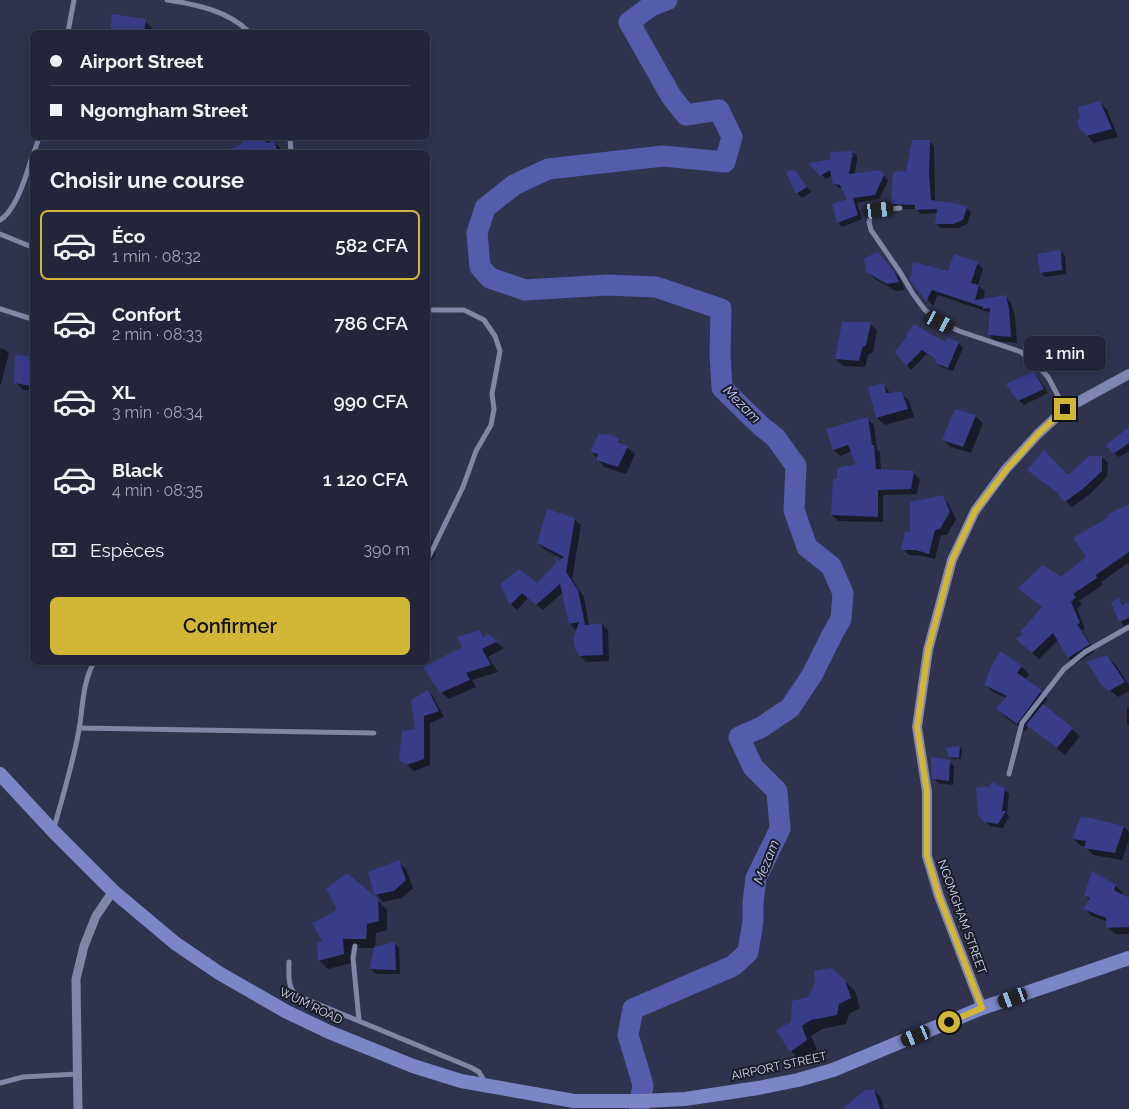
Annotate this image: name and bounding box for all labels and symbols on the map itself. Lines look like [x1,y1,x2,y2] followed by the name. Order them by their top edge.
[863,201,894,219] car
[923,309,956,335] car
[1024,336,1106,372] callout: 1 min
[720,382,764,426] water label: Mezam
[1054,398,1076,420] route end
[750,838,782,886] water label: Mezam
[935,858,989,977] street label: NGOMGHAM STREET
[277,985,345,1027] street label: WUM ROAD
[996,986,1029,1010] car
[938,1011,960,1033] route start
[899,1023,932,1049] car
[730,1049,829,1083] street label: AIRPORT STREET

